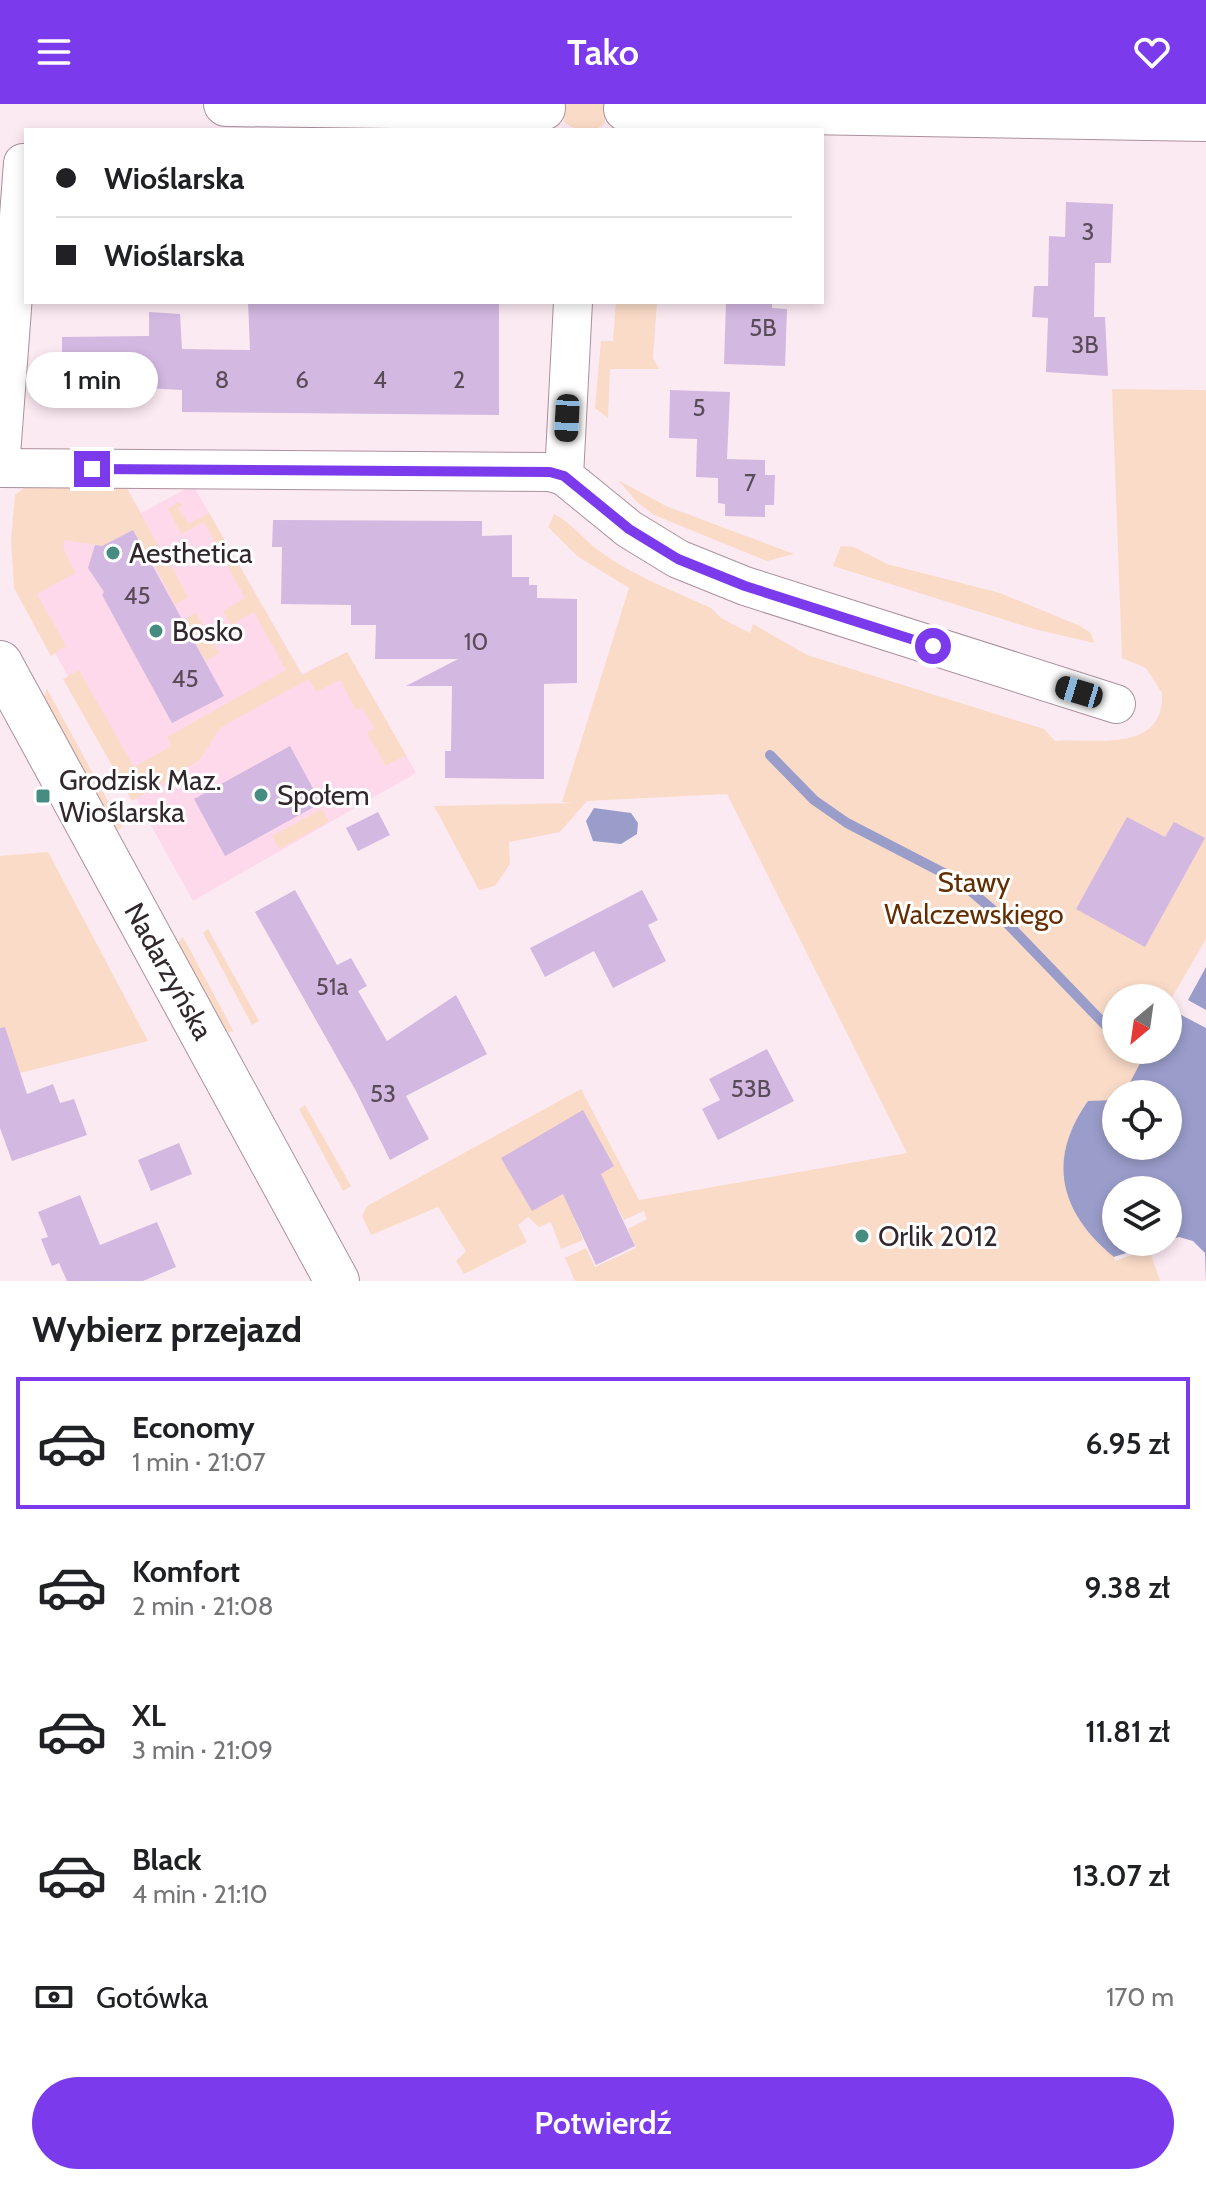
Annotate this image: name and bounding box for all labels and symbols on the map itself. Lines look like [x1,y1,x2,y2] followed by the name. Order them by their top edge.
[1082,217,1094,246] house number: 3
[749,313,777,342] house number: 5B
[1071,330,1099,359] house number: 3B
[26,353,158,409] callout: 1 min
[215,365,229,394] house number: 8
[295,365,309,394] house number: 6
[373,365,387,394] house number: 4
[453,365,465,394] house number: 2
[554,393,580,443] car
[693,393,705,422] house number: 5
[74,451,110,487] route end
[744,468,756,497] house number: 7
[129,536,253,570] place label: Aesthetica
[104,544,122,562] marker: Aesthetica
[124,581,150,610] house number: 45
[172,614,243,648] place label: Bosko
[147,622,165,640] marker: Bosko
[464,627,488,656] house number: 10
[915,628,951,664] route start
[172,664,198,693] house number: 45
[1053,674,1105,710] car
[59,763,222,829] place label: Grodzisk Maz. Wioślarska
[277,778,370,812] place label: Społem
[252,786,270,804] marker: Społem
[34,787,52,805] marker: Grodzisk Maz. Wioślarska
[884,865,1064,931] park label: Stawy Walczewskiego
[117,897,221,1046] street label: Nadarzyńska
[316,972,349,1001] house number: 51a
[1102,984,1182,1064] north arrow
[731,1074,771,1103] house number: 53B
[370,1079,396,1108] house number: 53
[878,1219,998,1253] place label: Orlik 2012
[853,1227,871,1245] marker: Orlik 2012

